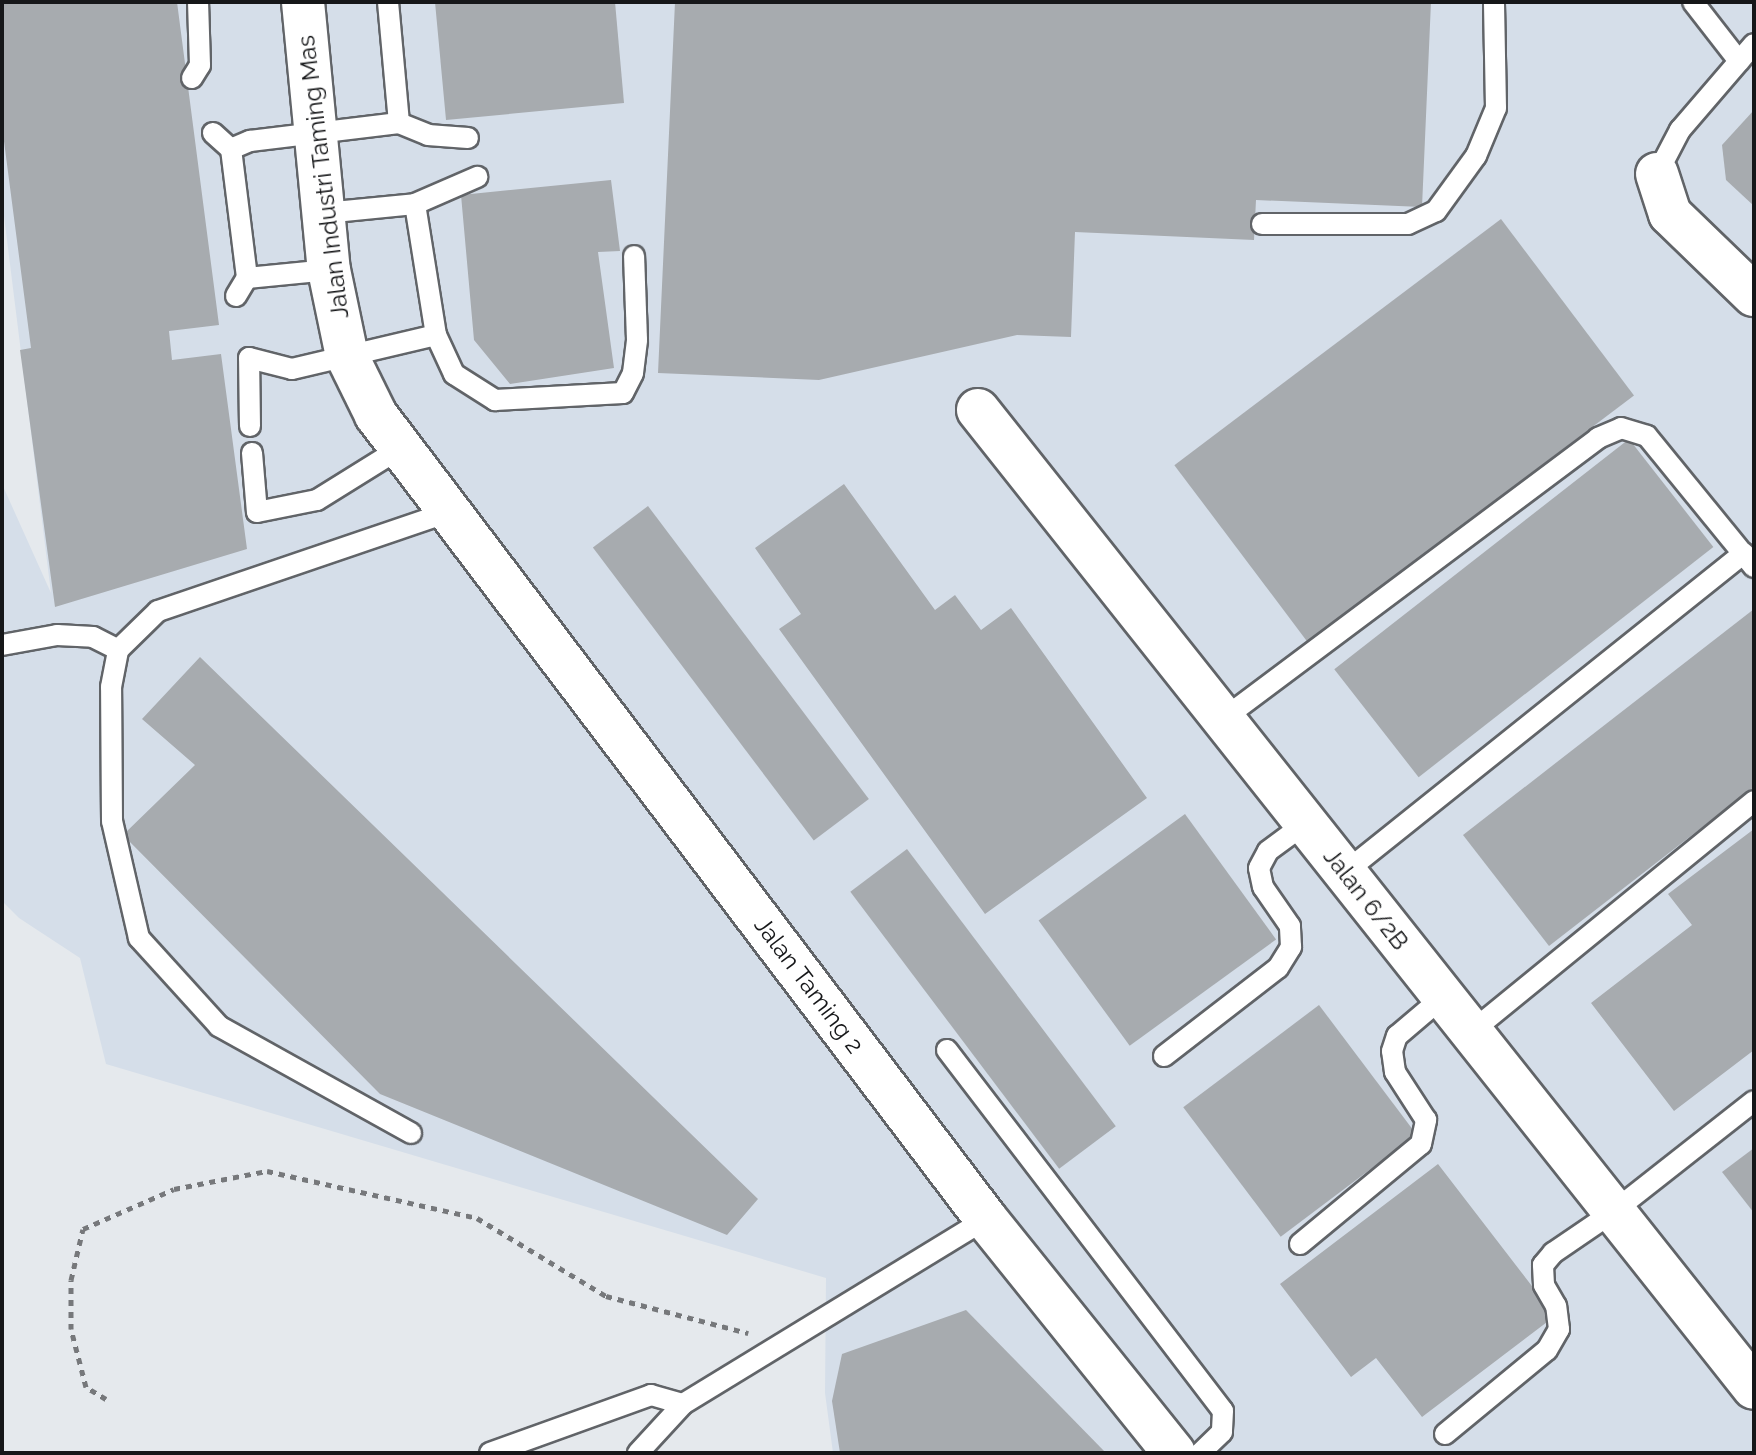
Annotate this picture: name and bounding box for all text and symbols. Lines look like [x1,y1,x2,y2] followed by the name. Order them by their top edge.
[291,33,355,321] street label: Jalan Industri Taming Mas
[1317,842,1415,956] street label: Jalan 6/2B
[748,911,870,1059] street label: Jalan Taming 2

